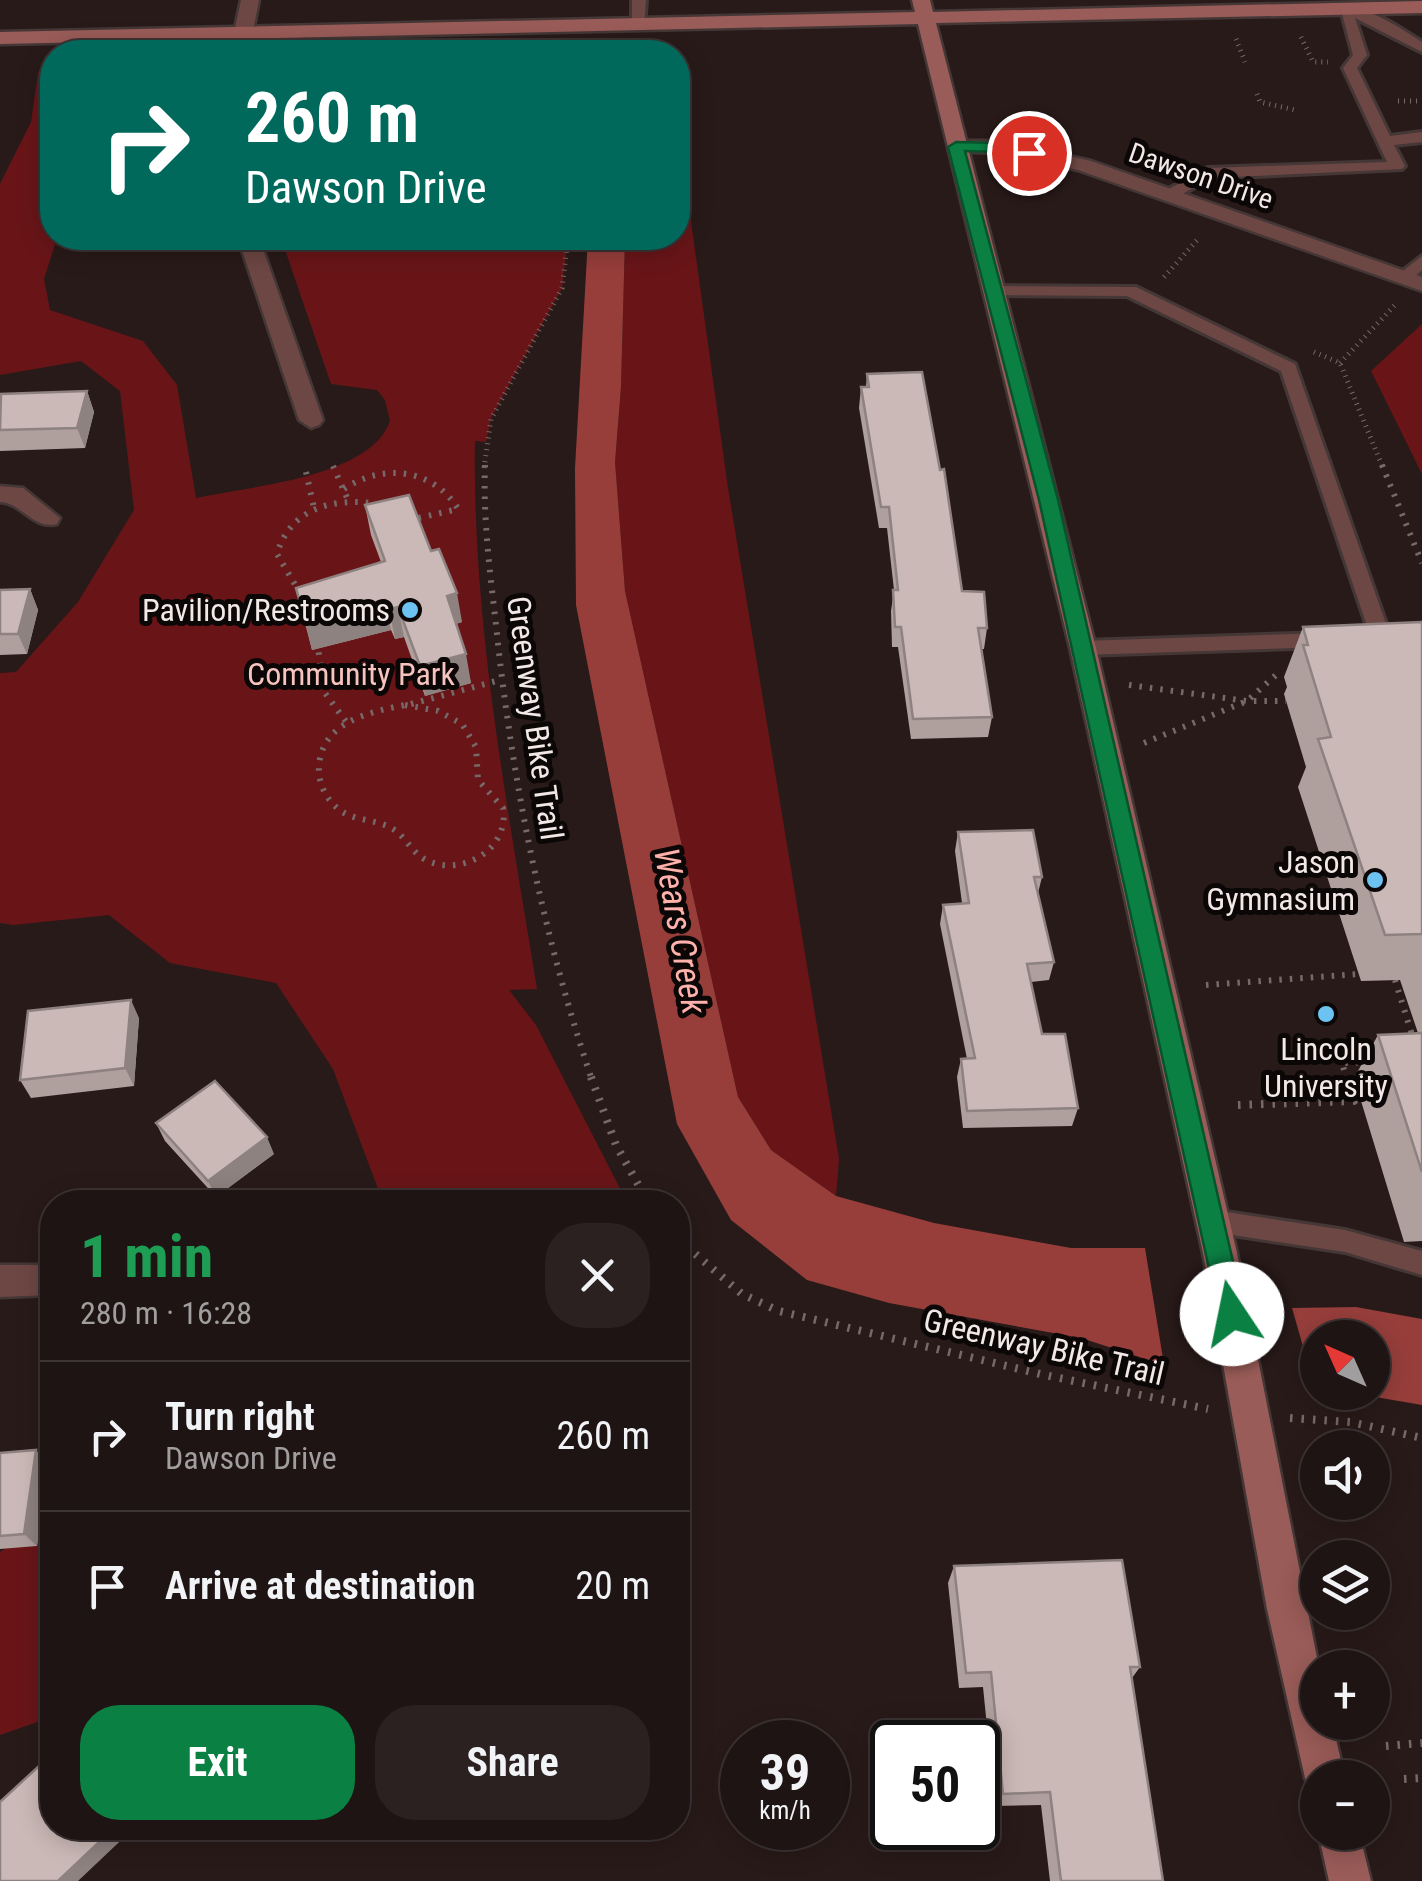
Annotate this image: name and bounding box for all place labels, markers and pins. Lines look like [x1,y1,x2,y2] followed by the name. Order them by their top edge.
[987,111,1072,196] pin
[142,591,390,629] place label: Pavilion/Restrooms
[399,599,421,621] marker: Pavilion/Restrooms
[1206,843,1355,918] place label: Jason Gymnasium
[1364,869,1386,891] marker: Jason Gymnasium
[1315,1003,1337,1025] marker: Lincoln University
[1264,1030,1388,1105] place label: Lincoln University

